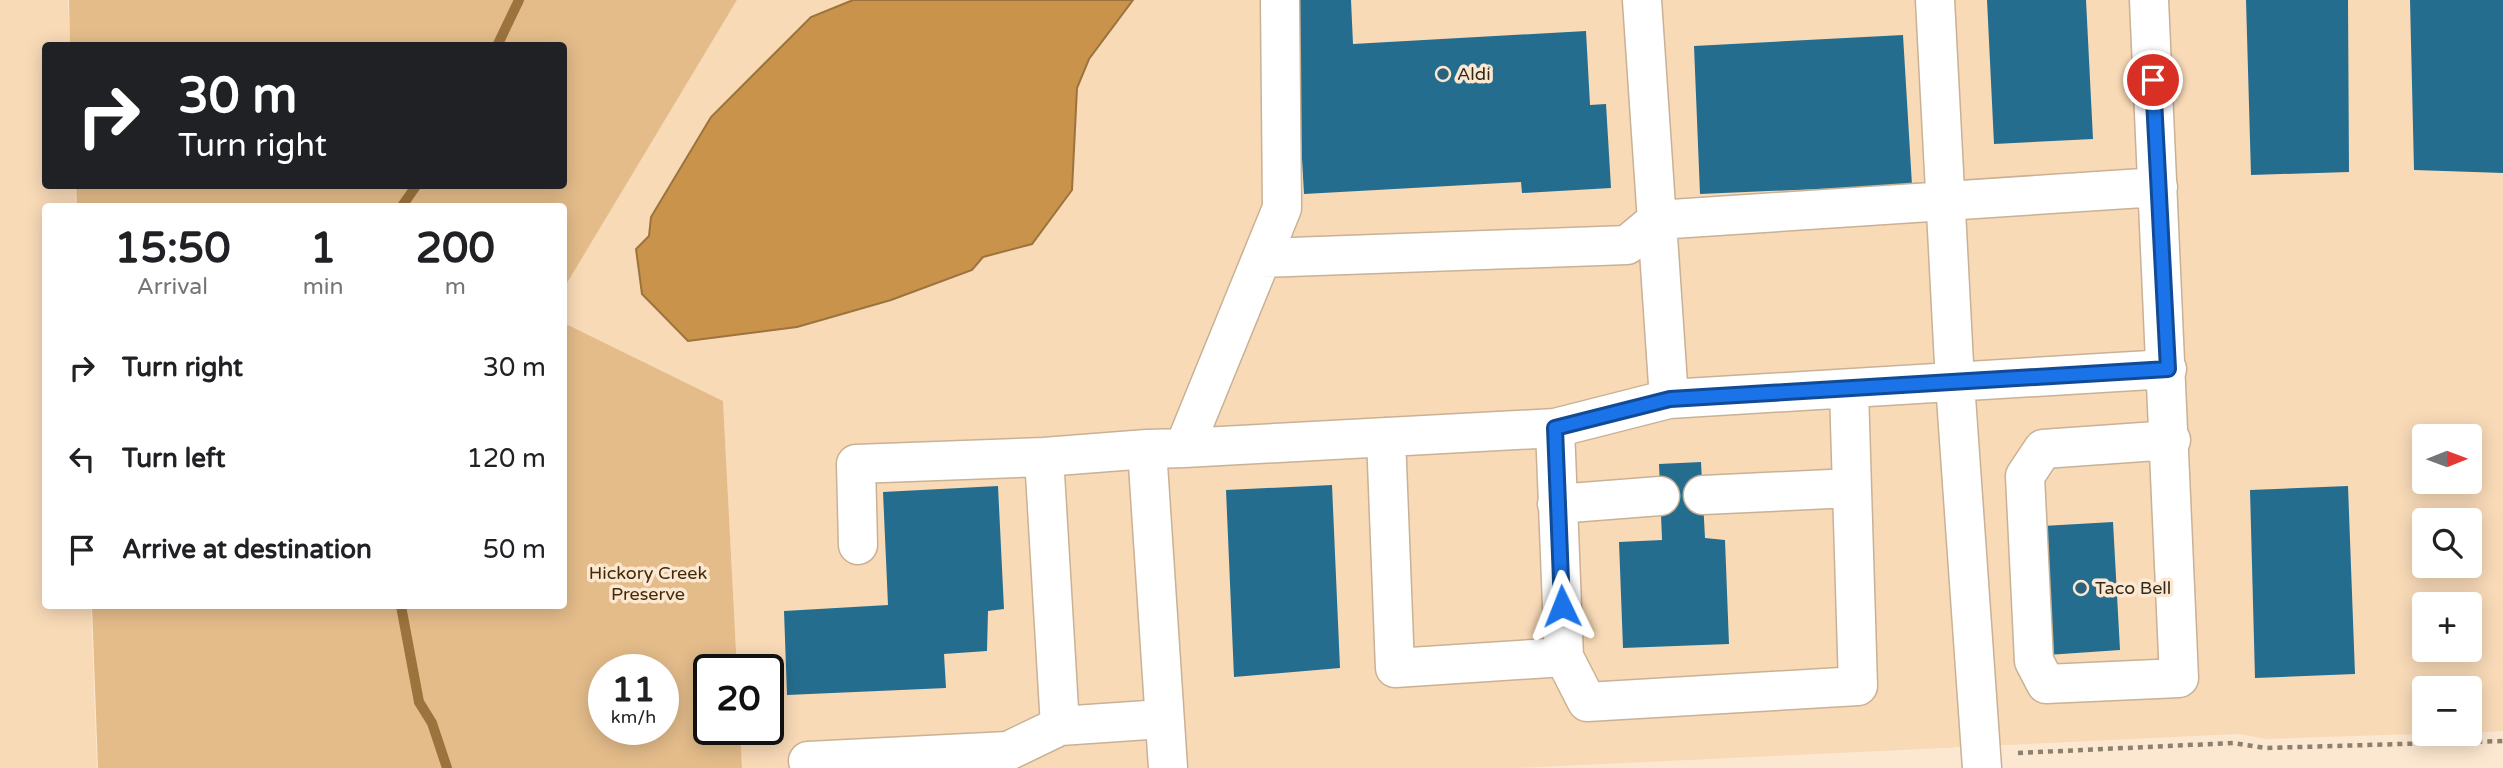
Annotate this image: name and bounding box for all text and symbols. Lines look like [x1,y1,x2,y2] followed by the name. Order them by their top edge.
[2123,50,2183,110] pin
[2134,61,2172,99] icon: arrive
[1457,63,1491,85] place label: Aldi
[1435,66,1451,82] marker: Aldi
[178,67,297,126] text: 30 m
[63,70,154,161] icon: right
[178,127,327,165] text: Turn right
[114,223,231,274] text: 15:50
[310,223,336,274] text: 1
[416,223,495,274] text: 200
[137,273,208,301] text: Arrival
[303,273,344,301] text: min
[445,273,466,301] text: m
[63,349,101,387] icon: right
[122,352,243,383] text: Turn right
[483,352,546,383] text: 30 m
[2412,424,2482,494] north arrow
[2412,424,2482,746] map controls
[63,440,101,478] icon: left
[122,443,225,474] text: Turn left
[466,443,546,474] text: 120 m
[2412,508,2482,578] button: search
[63,531,101,569] icon: arrive
[122,534,372,565] text: Arrive at destination
[483,534,546,565] text: 50 m
[589,562,707,605] park label: Hickory Creek Preserve
[1525,569,1599,643] position arrow
[2095,577,2171,599] place label: Taco Bell
[2073,580,2089,596] marker: Taco Bell
[2412,592,2482,662] button: +
[693,654,784,745] speed limit sign: 20
[612,669,655,711] text: 11
[2412,676,2482,746] button: −
[611,706,656,728] text: km/h

